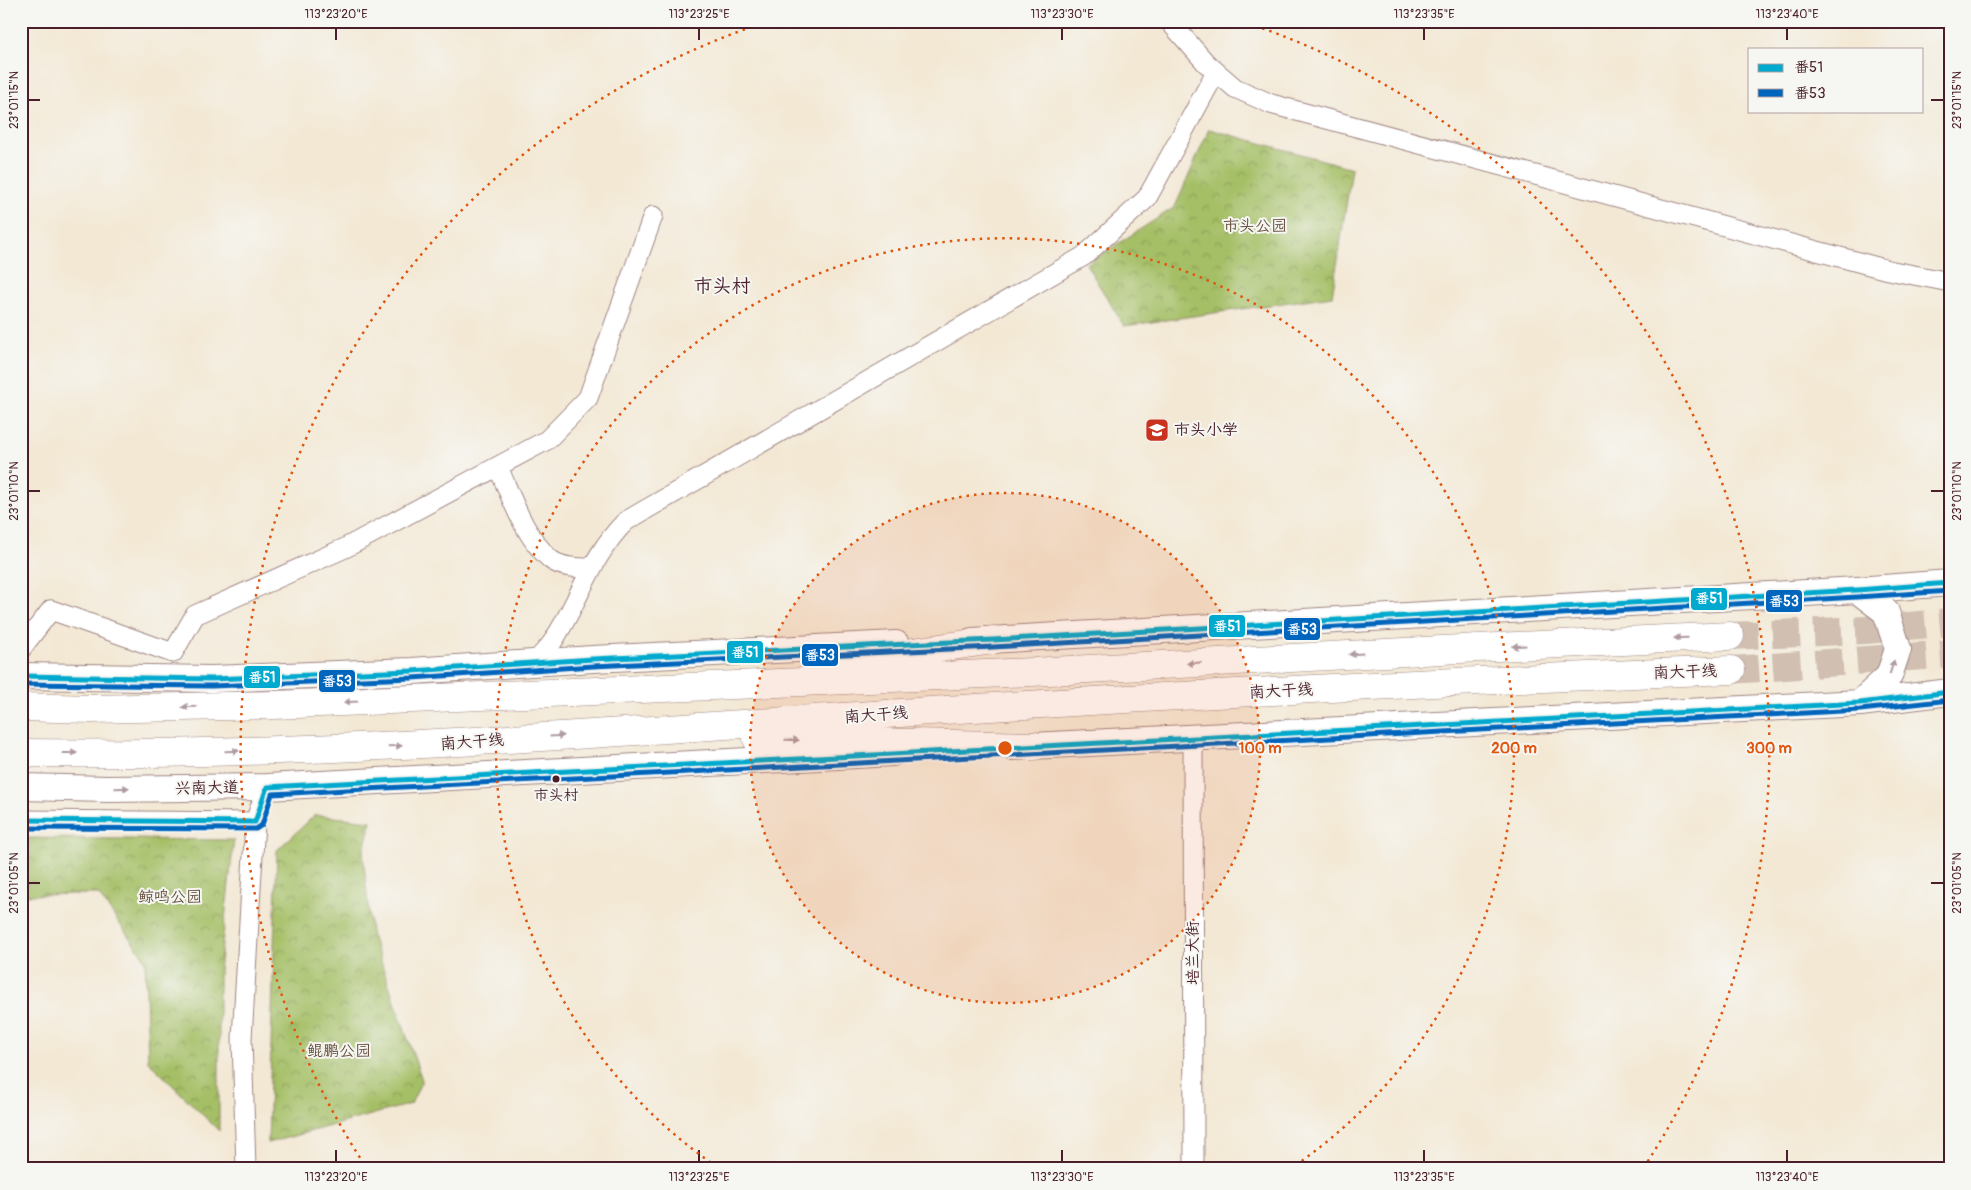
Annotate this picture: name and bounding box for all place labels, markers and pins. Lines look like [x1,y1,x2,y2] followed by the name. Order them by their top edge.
[1144,417,1170,443] school or university icon: 市头小学
[1174,420,1238,440] place label: 市头小学
[996,739,1014,757] centre of rings
[551,774,561,784] marker: 市头村
[533,786,579,805] place label: 市头村

